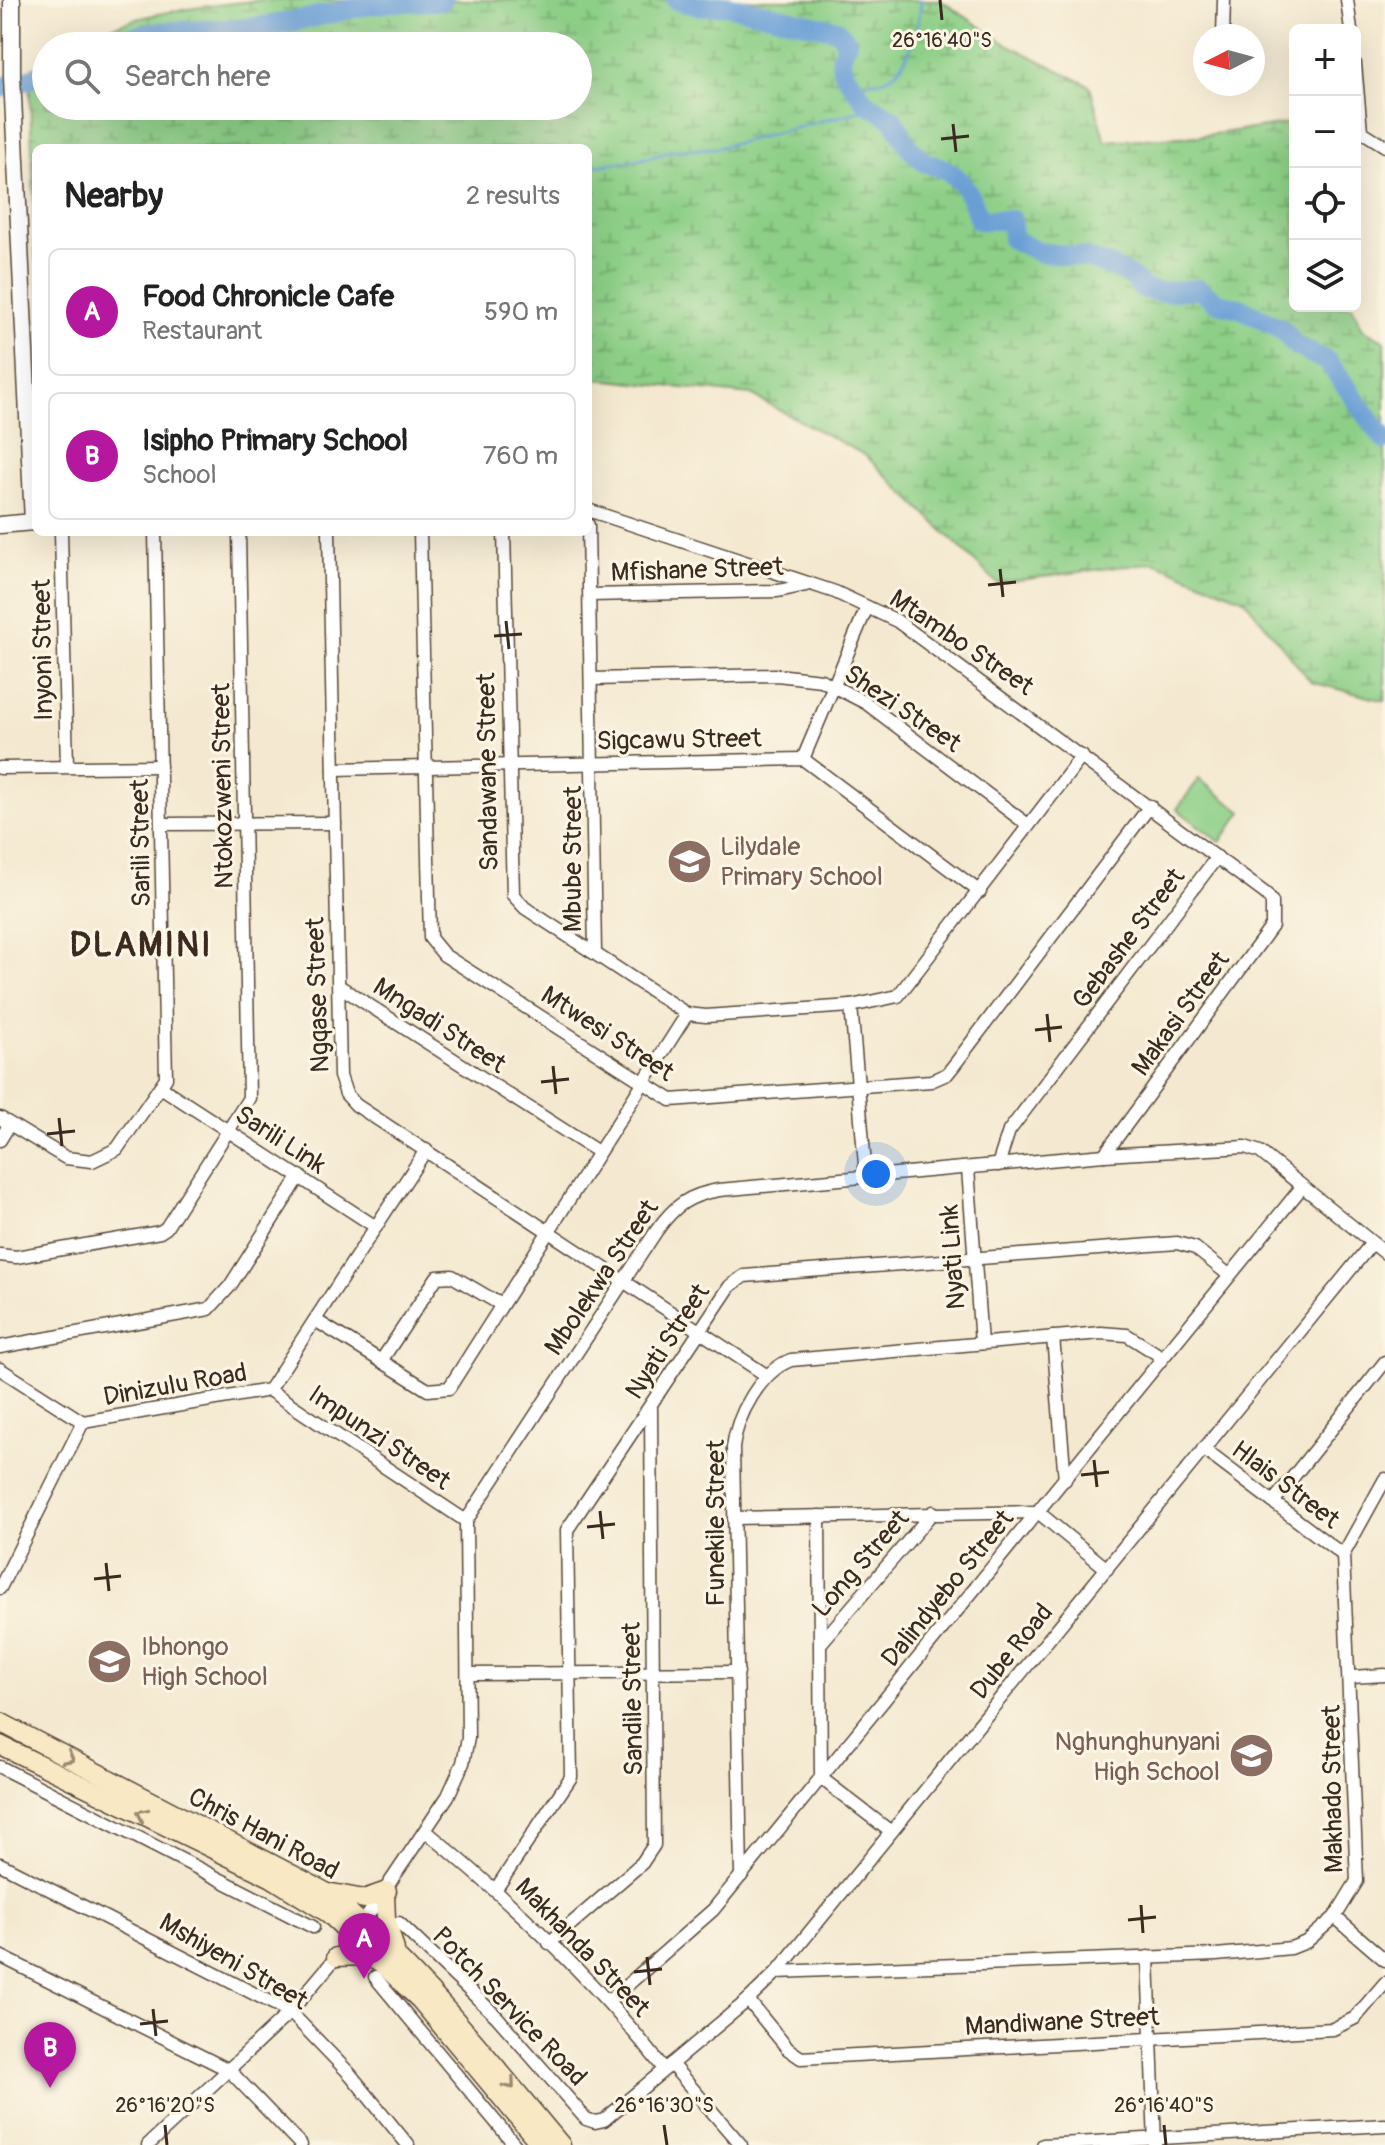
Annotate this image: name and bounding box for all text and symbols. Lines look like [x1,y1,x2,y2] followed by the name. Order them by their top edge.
[1193,24,1265,96] north arrow
[1289,24,1361,312] map controls
[1289,24,1361,96] button: +
[892,28,992,53] text: 26°16'40"S
[32,32,592,120] search box
[60,54,104,98] icon: search
[124,58,271,95] text: Search here
[1289,96,1361,168] button: −
[1289,168,1361,240] button: locate
[64,175,163,218] text: Nearby
[466,180,560,212] text: 2 results
[1289,240,1361,312] button: layers
[142,278,394,315] text: Food Chronicle Cafe
[84,296,100,328] text: A
[484,296,558,328] text: 590 m
[142,315,262,347] text: Restaurant
[142,422,408,459] text: Isipho Primary School
[85,440,99,472] text: B
[483,440,558,472] text: 760 m
[142,459,217,491] text: School
[610,551,784,589] street label: Mfishane Street
[26,578,60,721] street label: Inyoni Street
[883,583,1040,703] street label: Mtambo Street
[838,658,968,760] street label: Shezi Street
[470,672,506,872] street label: Sandawane Street
[205,682,241,889] street label: Ntokozweni Street
[596,723,762,757] street label: Sigcawu Street
[124,778,158,907] street label: Sarili Street
[557,785,589,932] street label: Mbube Street
[720,831,883,893] place label: Lilydale Primary School
[665,837,713,885] school or university icon: Lilydale Primary School
[1066,862,1192,1015] street label: Gebashe Street
[299,916,337,1073] street label: Ngqase Street
[69,924,213,967] district label: DLAMINI
[1125,945,1237,1082] street label: Makasi Street
[367,971,512,1081] street label: Mngadi Street
[535,979,680,1089] street label: Mtwesi Street
[229,1099,332,1181] street label: Sarili Link
[856,1154,896,1194] your location
[538,1193,666,1362] street label: Mbolekwa Street
[933,1203,973,1311] street label: Nyati Link
[619,1277,717,1405] street label: Nyati Street
[101,1357,250,1413] street label: Dinizulu Road
[302,1378,457,1497] street label: Impunzi Street
[1225,1434,1346,1536] street label: Hlais Street
[700,1439,732,1606] street label: Funekile Street
[805,1503,917,1624] street label: Long Street
[875,1503,1021,1674] street label: Dalindyebo Street
[963,1597,1060,1706] street label: Dube Road
[616,1621,650,1776] street label: Sandile Street
[141,1631,268,1693] place label: Ibhongo High School
[86,1637,134,1685] school or university icon: Ibhongo High School
[1316,1704,1350,1873] street label: Makhado Street
[1055,1726,1220,1788] place label: Nghunghunyani High School
[1227,1732,1275,1780] school or university icon: Nghunghunyani High School
[61,1749,76,1764] one-way arrow
[183,1781,344,1887] street label: Chris Hani Road
[135,1808,150,1824] one-way arrow
[508,1872,657,2024] street label: Makhanda Street
[154,1906,314,2018] street label: Mshiyeni Street
[338,1913,390,1979] pin: A
[425,1920,593,2093] street label: Potch Service Road
[964,2001,1161,2043] street label: Mandiwane Street
[24,2022,76,2088] pin: B
[500,2075,515,2089] one-way arrow
[115,2093,215,2118] text: 26°16'20"S
[614,2093,714,2118] text: 26°16'30"S
[1114,2093,1214,2118] text: 26°16'40"S

